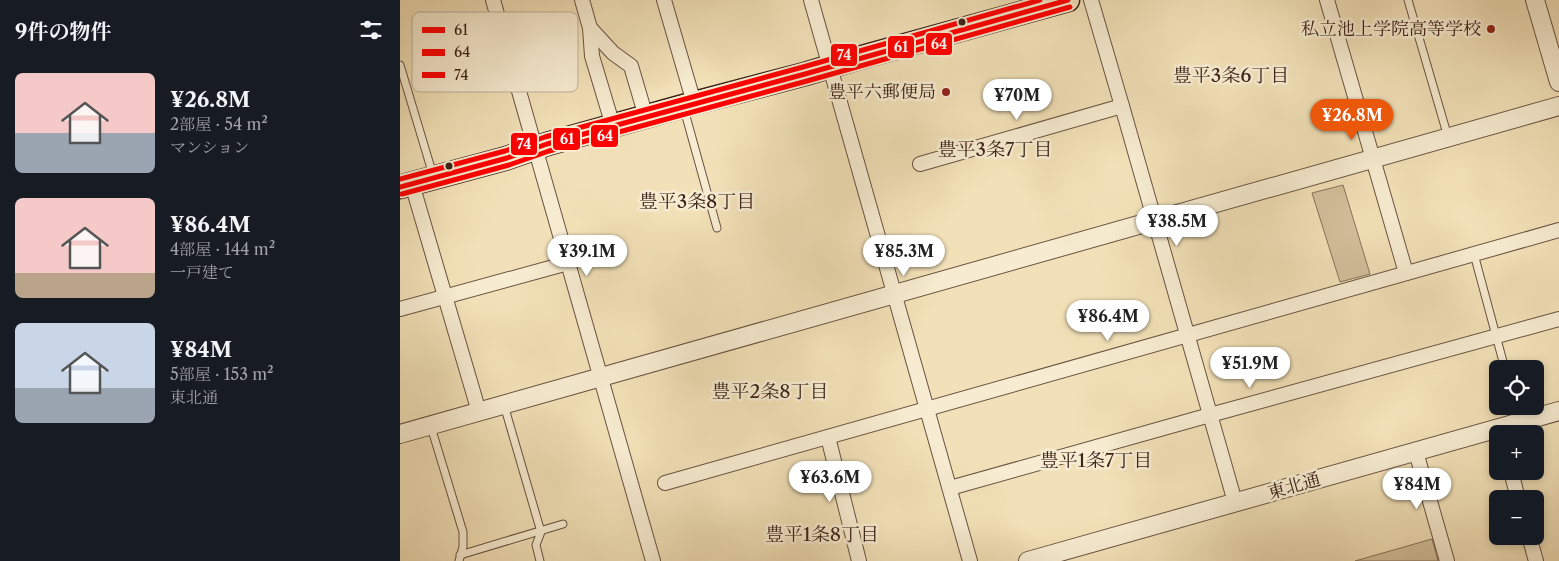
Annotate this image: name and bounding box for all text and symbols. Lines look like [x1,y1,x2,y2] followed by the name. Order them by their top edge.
[412,12,578,92] legend
[357,16,385,44] icon: filters
[957,17,967,27] unlabelled marker
[1301,18,1481,40] place label: 私立池上学院高等学校
[15,19,112,44] text: 9件の物件
[454,21,468,39] text: 61
[1485,23,1497,35] marker: 私立池上学院高等学校
[925,32,953,56] line badge: 64
[887,35,915,59] line badge: 61
[931,35,947,53] text: 64
[894,38,909,56] text: 61
[454,43,470,61] text: 64
[830,43,858,67] line badge: 74
[836,46,852,64] text: 74
[1173,64,1289,87] district label: 豊平3条6丁目
[454,66,469,84] text: 74
[987,78,1047,121] pin: ¥70M
[828,81,936,103] place label: 豊平六郵便局
[994,85,1040,105] text: ¥70M
[940,86,952,98] marker: 豊平六郵便局
[170,87,250,112] text: ¥26.8M
[55,93,115,153] icon: home
[1311,98,1393,141] pin: ¥26.8M
[1321,105,1383,125] text: ¥26.8M
[170,114,268,134] text: 2部屋 · 54 m²
[590,124,619,148] line badge: 64
[552,127,581,151] line badge: 61
[597,127,613,145] text: 64
[560,130,575,148] text: 61
[510,132,538,156] line badge: 74
[516,135,532,153] text: 74
[170,137,249,157] text: マンション
[938,138,1052,161] district label: 豊平3条7丁目
[444,161,454,171] unlabelled marker
[639,190,755,213] district label: 豊平3条8丁目
[1136,204,1218,247] pin: ¥38.5M
[1147,211,1207,231] text: ¥38.5M
[170,212,250,237] text: ¥86.4M
[55,218,115,278] icon: home
[546,234,628,277] pin: ¥39.1M
[863,234,945,277] pin: ¥85.3M
[170,239,275,259] text: 4部屋 · 144 m²
[558,241,616,261] text: ¥39.1M
[874,241,934,261] text: ¥85.3M
[170,262,234,282] text: 一戸建て
[1067,300,1149,342] pin: ¥86.4M
[1077,306,1139,326] text: ¥86.4M
[170,337,232,362] text: ¥84M
[55,343,115,403] icon: home
[1209,346,1291,389] pin: ¥51.9M
[1221,353,1279,373] text: ¥51.9M
[1489,360,1544,545] map controls
[1489,360,1544,415] button: locate
[170,364,274,384] text: 5部屋 · 153 m²
[711,380,829,403] district label: 豊平2条8丁目
[170,387,218,407] text: 東北通
[1489,425,1544,480] button: +
[1040,449,1152,472] district label: 豊平1条7丁目
[789,460,871,503] pin: ¥63.6M
[800,467,860,487] text: ¥63.6M
[1265,468,1323,504] street label: 東北通
[1387,468,1447,510] pin: ¥84M
[1393,474,1441,494] text: ¥84M
[1489,490,1544,545] button: −
[765,523,879,546] district label: 豊平1条8丁目

